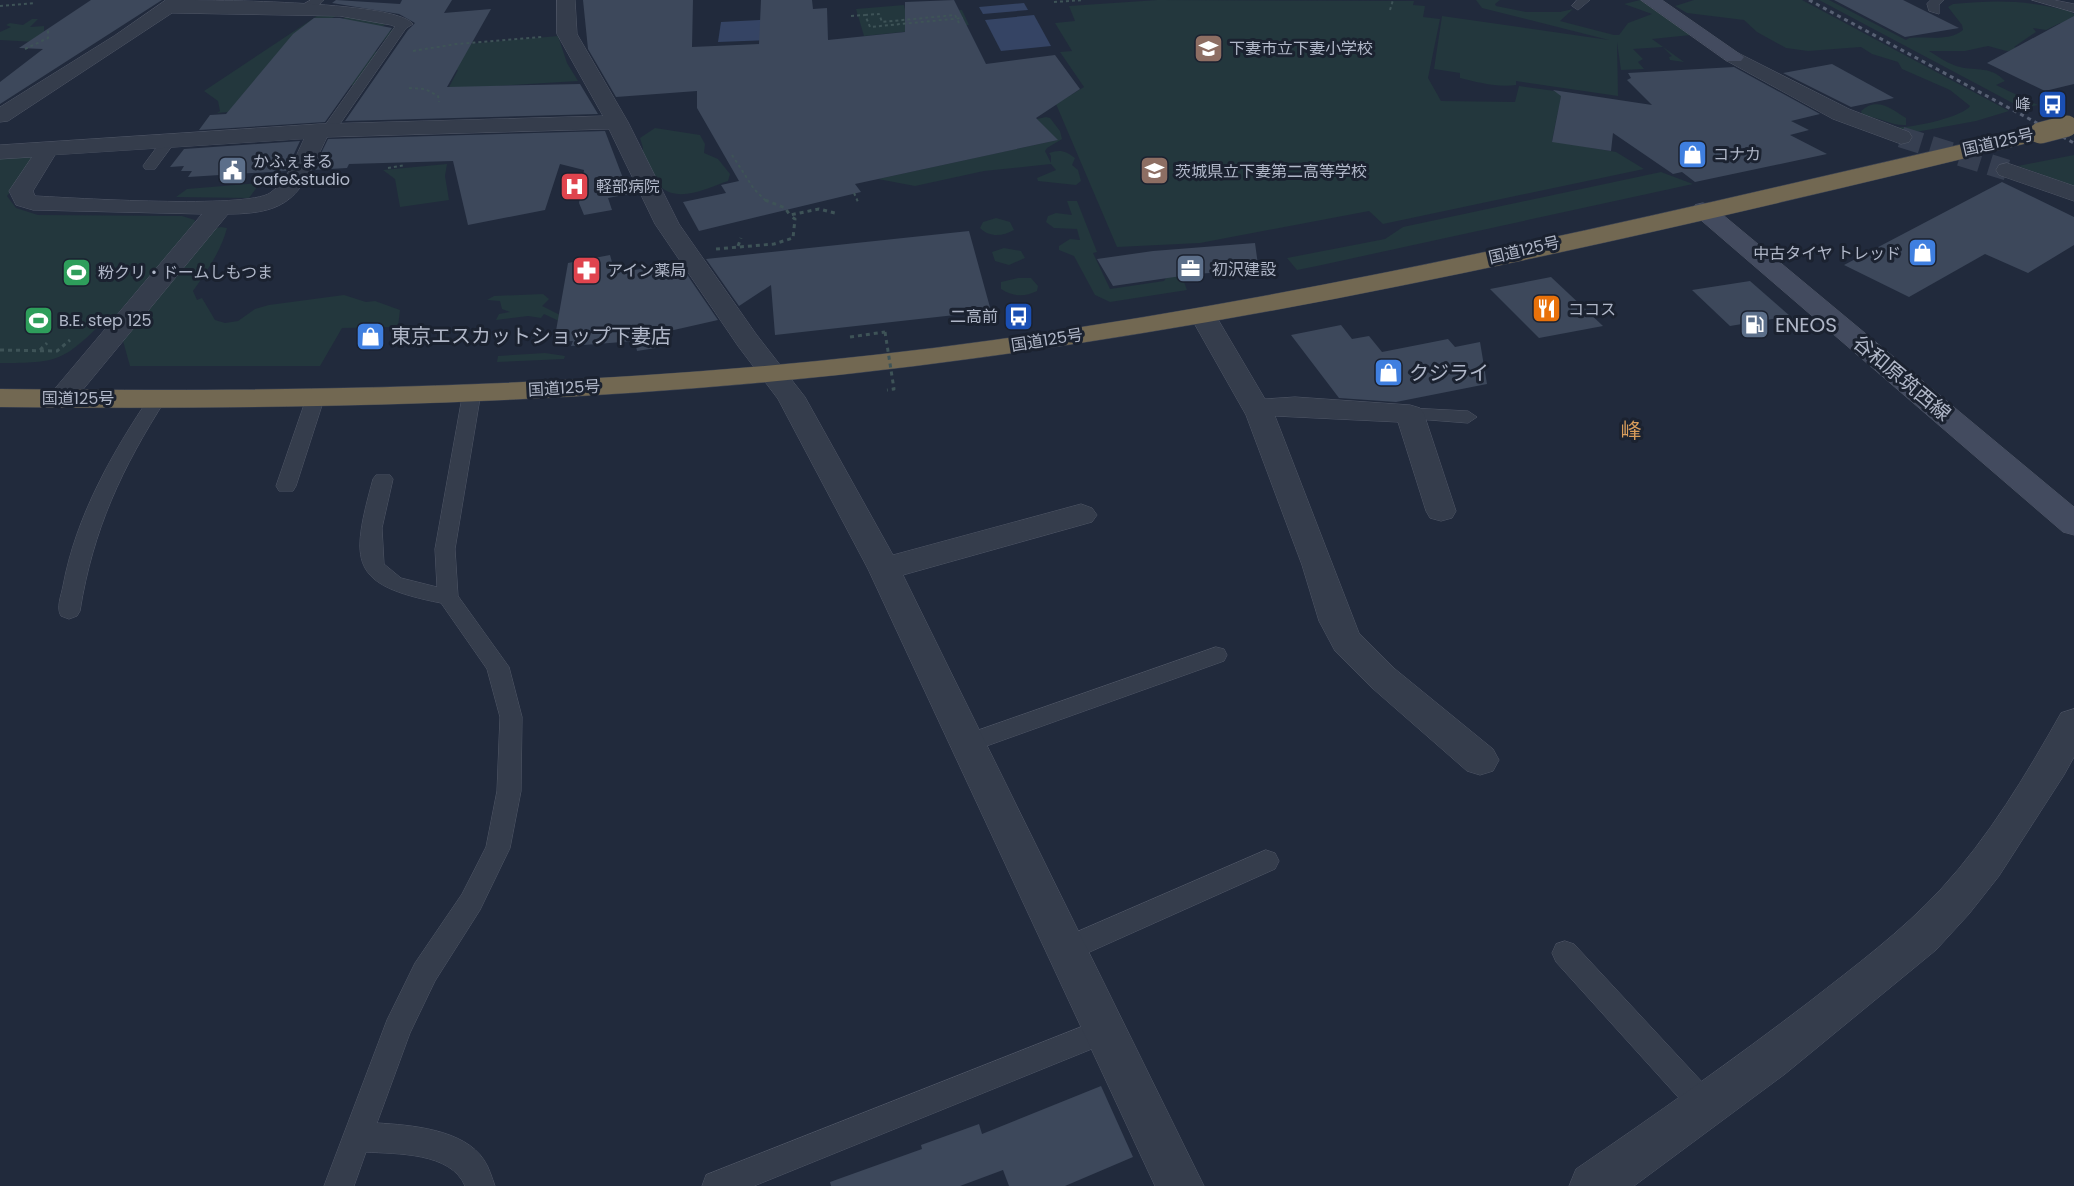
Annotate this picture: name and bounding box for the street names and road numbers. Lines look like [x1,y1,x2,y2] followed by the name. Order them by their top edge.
[1960,123,2036,161] street label: 国道125号
[1486,231,1562,269] street label: 国道125号
[1009,323,1085,357] street label: 国道125号
[1847,329,1957,427] street label: 谷和原筑西線
[527,375,601,401] street label: 国道125号
[42,387,114,410] street label: 国道125号

